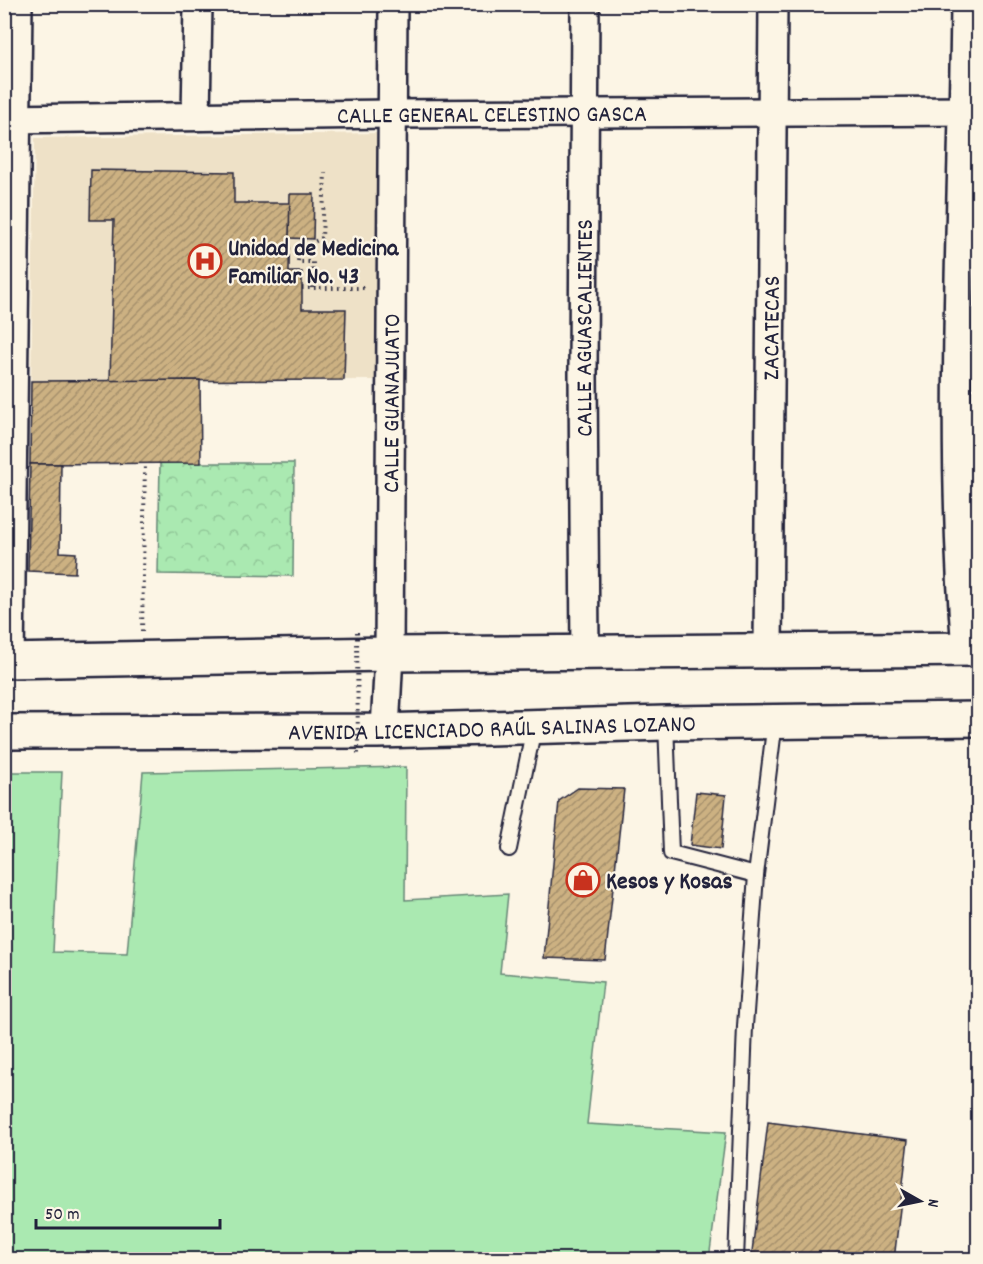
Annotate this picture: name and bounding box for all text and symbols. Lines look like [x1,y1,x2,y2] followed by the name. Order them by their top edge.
[337,99,647,135] street label: CALLE GENERAL CELESTINO GASCA
[569,219,604,437] street label: CALLE AGUASCALIENTES
[228,233,399,295] place label: Unidad de Medicina Familiar No. 43
[187,243,223,279] hospital icon: Unidad de Medicina Familiar No. 43
[756,276,791,381] street label: ZACATECAS
[376,313,411,493] street label: CALLE GUANAJUATO
[288,709,696,751] street label: AVENIDA LICENCIADO RAÚL SALINAS LOZANO
[565,862,601,898] shop icon: Kesos y Kosas
[606,866,732,900] place label: Kesos y Kosas
[890,1171,950,1231] north arrow
[36,1192,220,1230] scale bar
[920,1197,944,1209] text: N
[45,1203,80,1228] text: 50 m

